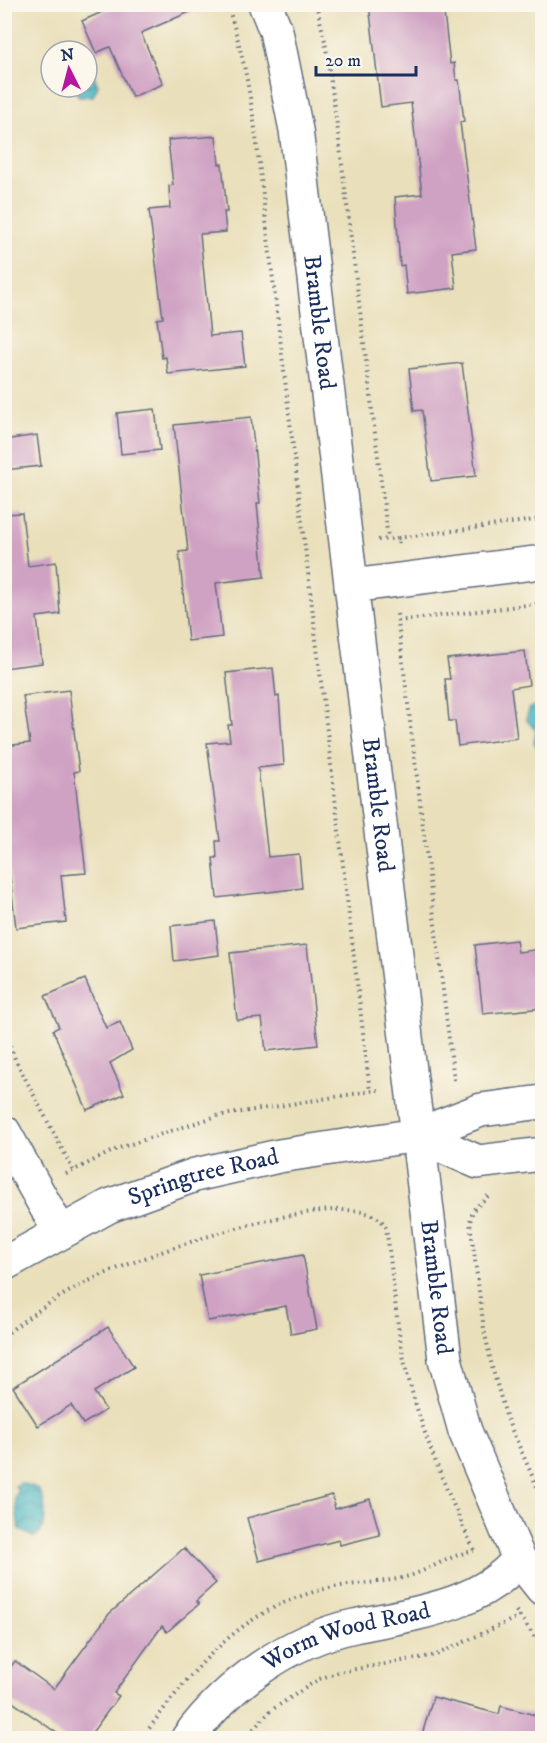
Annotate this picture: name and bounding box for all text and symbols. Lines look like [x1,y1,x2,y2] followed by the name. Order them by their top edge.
[39,39,99,99] north arrow
[316,39,416,77] scale bar
[60,44,75,66] text: N
[325,50,361,72] text: 20 m
[296,253,342,391] street label: Bramble Road
[355,736,401,874] street label: Bramble Road
[124,1142,282,1213] street label: Springtree Road
[413,1218,459,1356] street label: Bramble Road
[256,1595,433,1678] street label: Worm Wood Road

